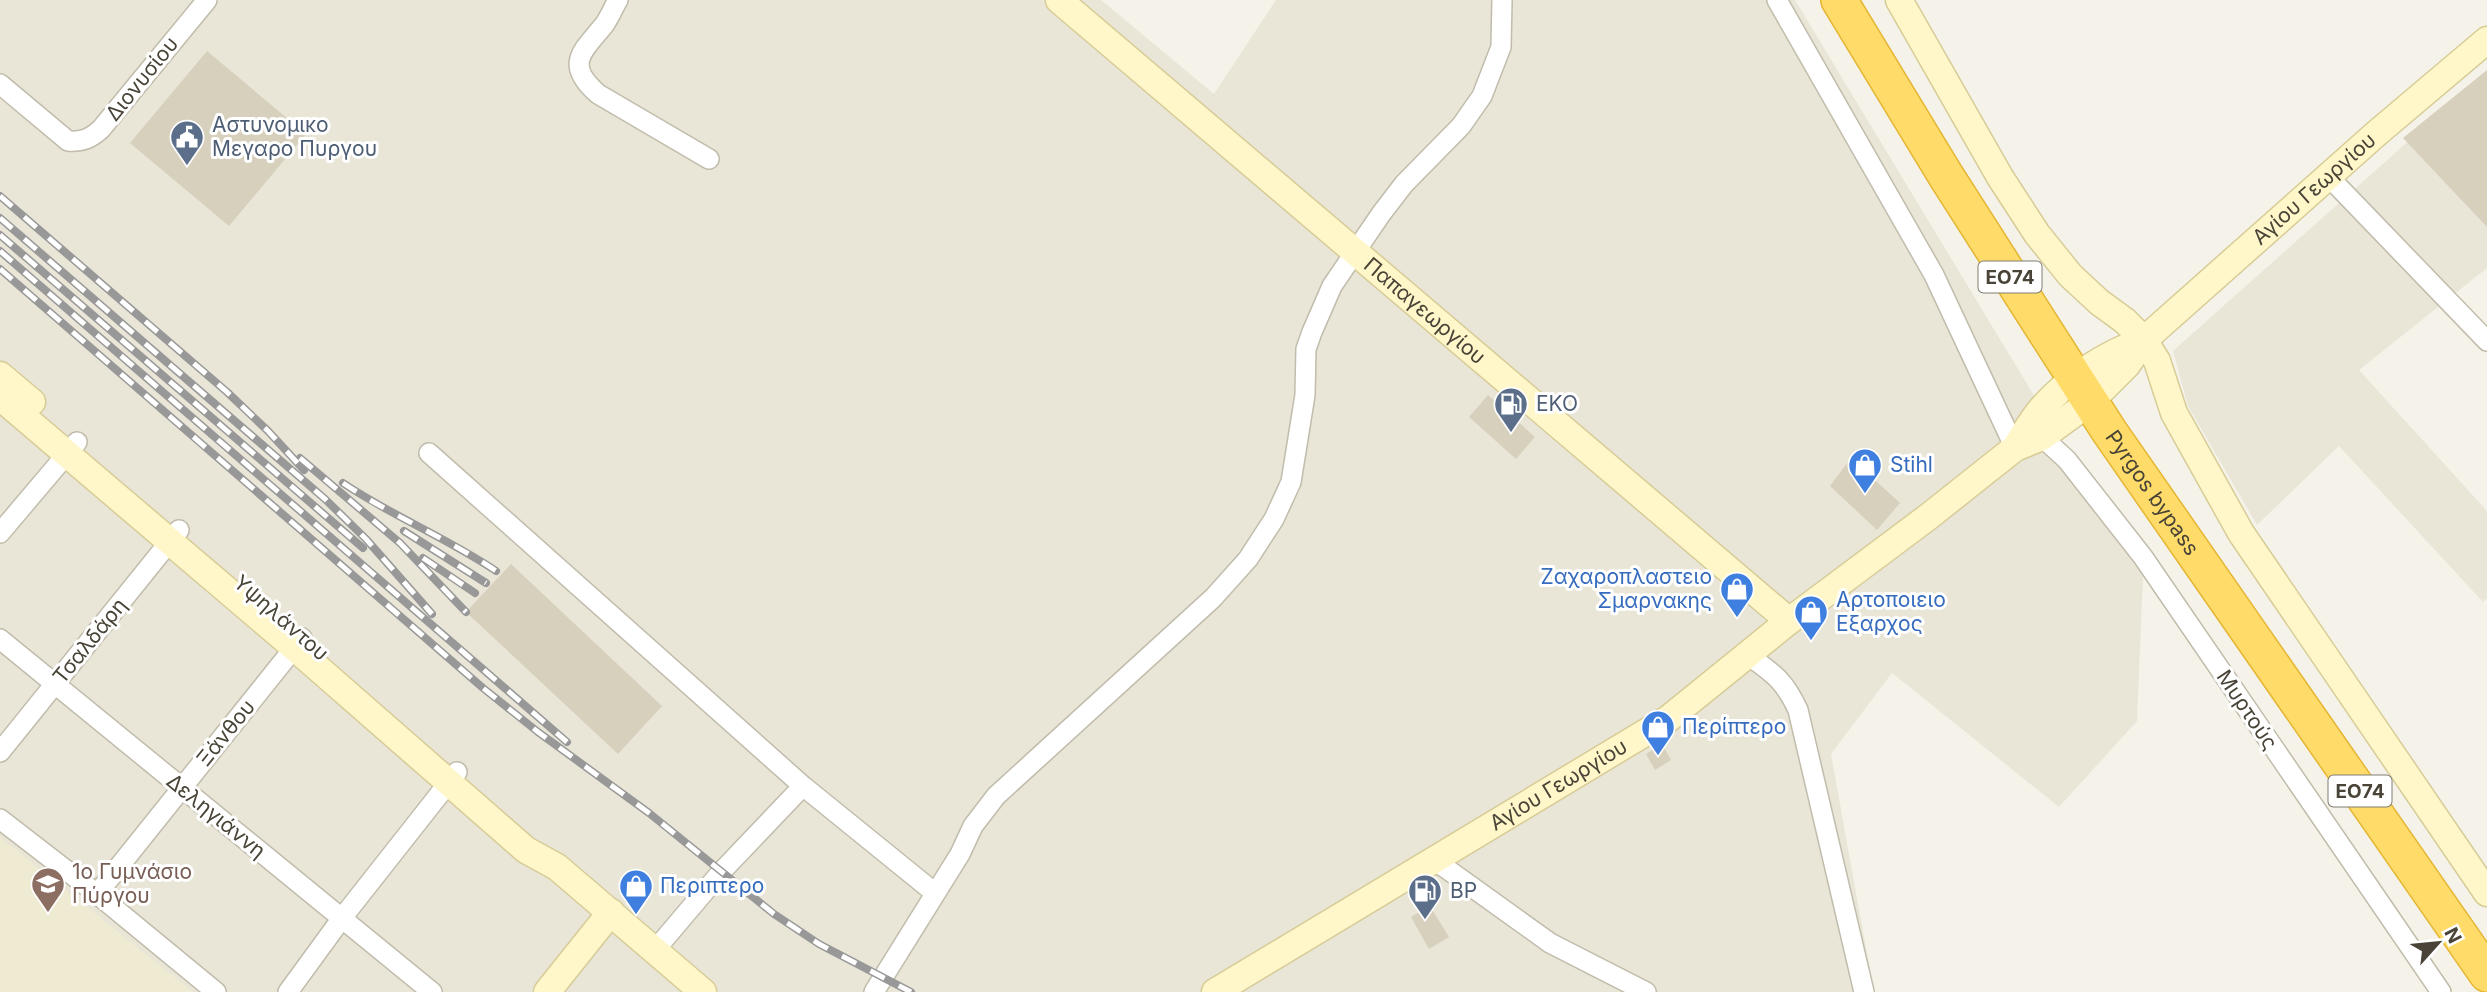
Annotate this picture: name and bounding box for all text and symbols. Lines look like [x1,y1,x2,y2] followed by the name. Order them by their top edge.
[100,32,183,126] street label: Διονυσίου
[212,112,377,161] place label: Αστυνομικο Μεγαρο Πυργου
[168,118,206,167] public building icon: Αστυνομικο Μεγαρο Πυργου
[2247,127,2381,250] street label: Αγίου Γεωργίου
[1359,252,1491,369] street label: Παπαγεωργίου
[1979,262,2042,292] road number: ΕΟ74
[1492,385,1530,434] fuel station icon: EKO
[1536,391,1578,416] place label: EKO
[2100,425,2205,560] street label: Pyrgos bypass
[1846,446,1884,495] shop icon: Stihl
[1890,452,1933,477] place label: Stihl
[1541,564,1712,613] place label: Ζαχαροπλαστειο Σμαρνακης
[229,570,334,666] street label: Υψηλάντου
[1718,570,1756,619] shop icon: Ζαχαροπλαστειο Σμαρνακης
[1836,587,1946,636] place label: Αρτοποιειο Εξαρχος
[48,593,132,688] street label: Τσαλδάρη
[1792,593,1830,642] shop icon: Αρτοποιειο Εξαρχος
[2212,665,2283,754] street label: Μυρτούς
[191,694,260,771] street label: Ξάνθου
[1639,708,1677,757] shop icon: Περίπτερο
[1682,714,1786,739] place label: Περίπτερο
[1485,734,1632,836] street label: Αγίου Γεωργίου
[162,768,271,863] street label: Δεληγιάννη
[2328,776,2392,806] road number: ΕΟ74
[72,859,192,908] place label: 1ο Γυμνάσιο Πύργου
[29,865,67,914] school or university icon: 1ο Γυμνάσιο Πύργου
[617,867,655,916] shop icon: Περιπτερο
[1406,872,1444,921] fuel station icon: BP
[660,873,764,898] place label: Περιπτερο
[1450,878,1477,903] place label: BP
[2403,908,2473,978] north arrow
[2439,924,2466,947] text: N

